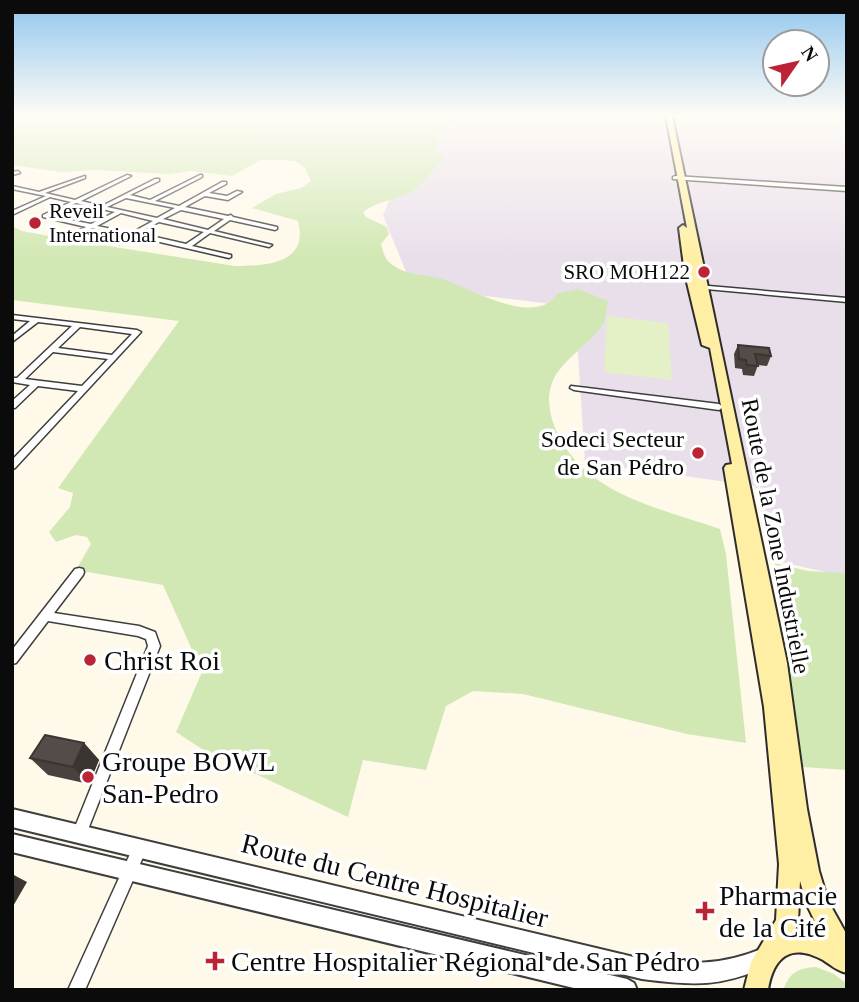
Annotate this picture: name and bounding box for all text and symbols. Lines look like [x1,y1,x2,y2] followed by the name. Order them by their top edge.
[761,28,831,98] north arrow
[797,42,822,66] text: N
[49,199,156,247] place label: Reveil International
[27,215,43,231] marker: Reveil International
[563,260,690,284] place label: SRO MOH122
[696,264,712,280] marker: SRO MOH122
[737,396,815,676] street label: Route de la Zone Industrielle
[541,426,684,480] place label: Sodeci Secteur de San Pédro
[690,445,706,461] marker: Sodeci Secteur de San Pédro
[104,645,220,676] place label: Christ Roi
[82,652,98,668] marker: Christ Roi
[102,746,275,809] place label: Groupe BOWL San-Pedro
[80,769,96,785] marker: Groupe BOWL San-Pedro
[238,827,552,934] street label: Route du Centre Hospitalier
[719,880,837,943] place label: Pharmacie de la Cité
[697,903,713,919] marker: Pharmacie de la Cité
[231,946,700,977] place label: Centre Hospitalier Régional de San Pédro
[205,951,225,971] marker: Centre Hospitalier Régional de San Pédro

